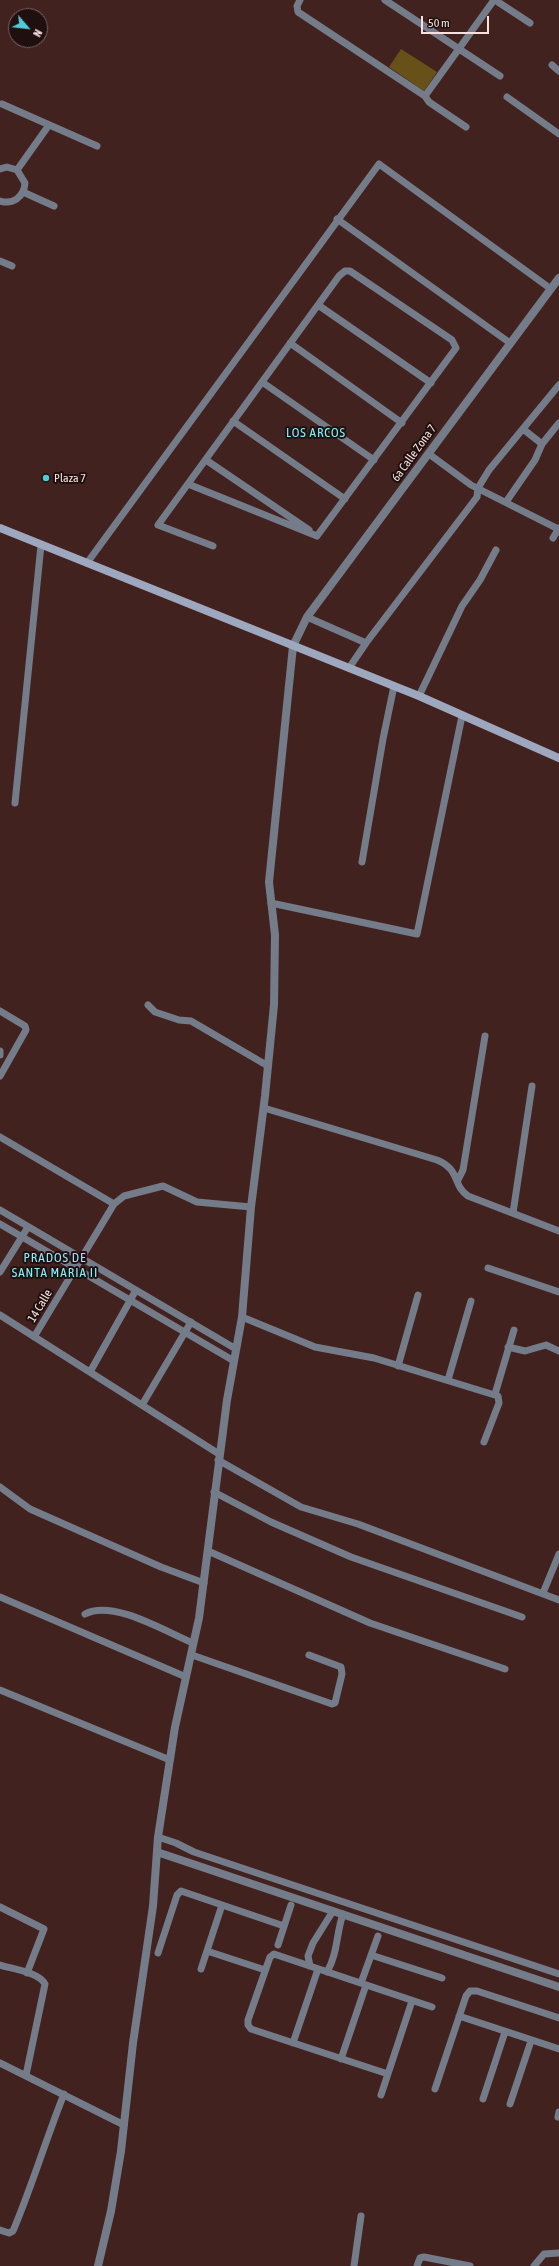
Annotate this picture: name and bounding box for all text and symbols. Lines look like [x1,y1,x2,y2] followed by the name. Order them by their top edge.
[8,8,48,48] north arrow
[423,8,491,34] scale bar
[428,16,450,30] text: 50 m
[31,27,45,39] text: N
[389,422,439,484] street label: 6a Calle Zona 7
[286,425,346,441] district label: LOS ARCOS
[54,471,86,485] place label: Plaza 7
[41,473,51,483] marker: Plaza 7
[12,1250,98,1281] district label: PRADOS DE SANTA MARIA II
[25,1287,55,1325] street label: 14 Calle

